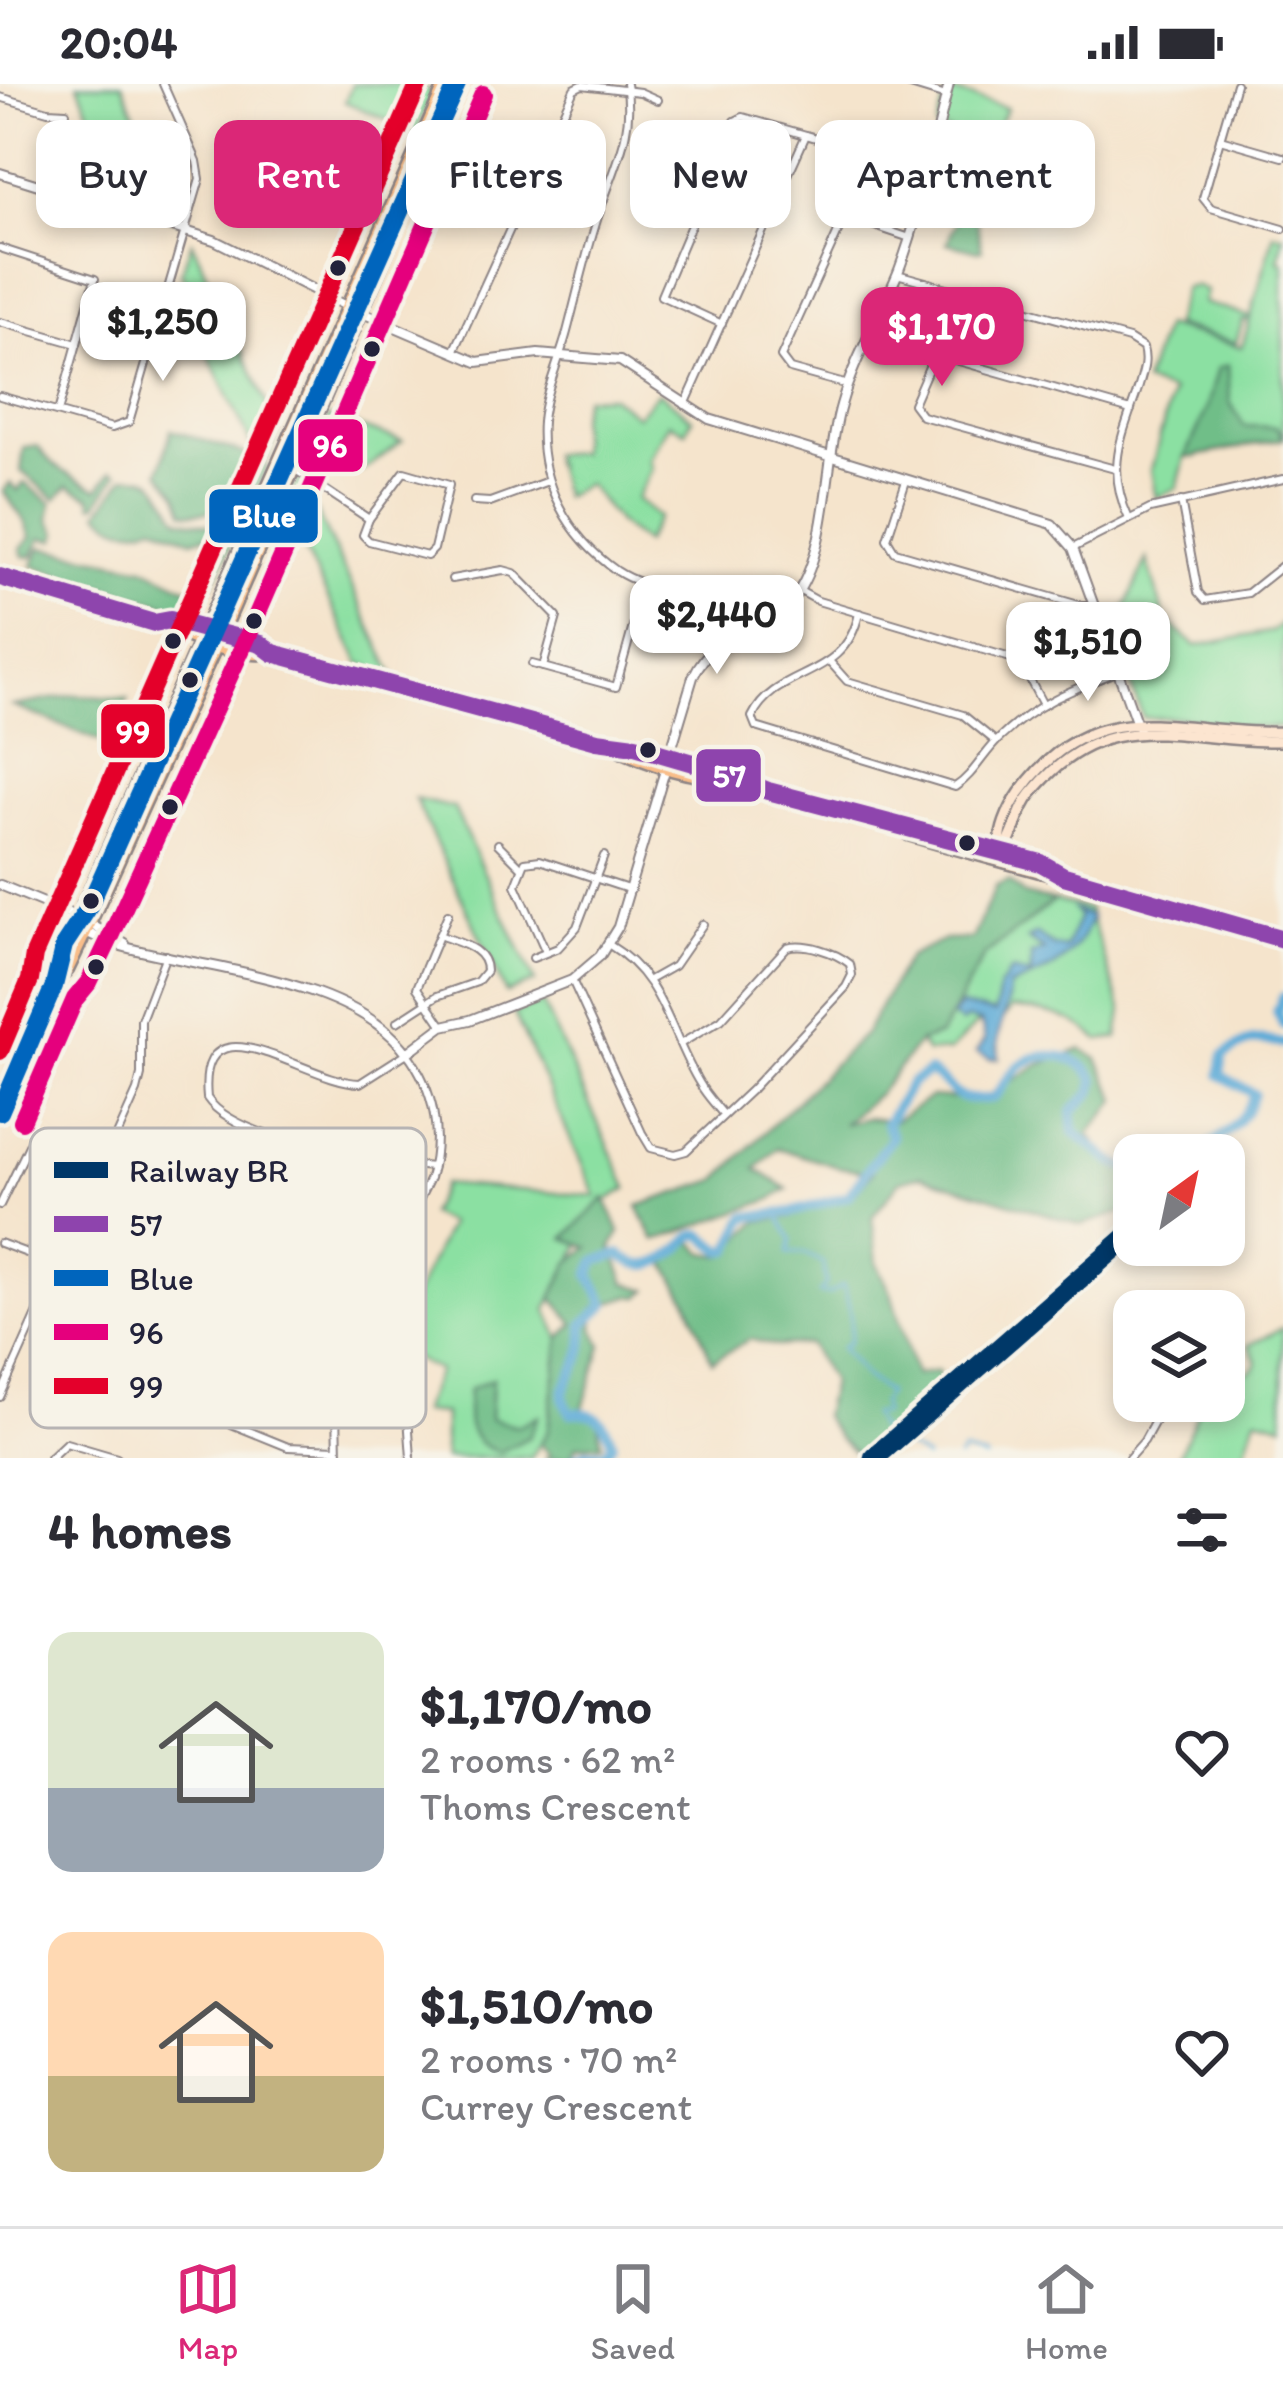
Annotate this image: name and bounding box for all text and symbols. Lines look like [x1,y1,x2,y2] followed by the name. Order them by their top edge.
[60,15,177,69] text: 20:04
[36,120,190,228] chip: Buy
[214,120,382,228] chip: Rent
[406,120,606,228] chip: Filters
[630,120,791,228] chip: New
[815,120,1095,228] chip: Apartment
[327,257,349,279] unlabelled marker
[65,282,261,384] pin: $1,250
[844,287,1040,389] pin: $1,170
[107,297,219,344] text: $1,250
[888,302,996,349] text: $1,170
[361,338,383,360] unlabelled marker
[296,417,365,474] line badge: 96
[313,426,347,465] text: 96
[207,487,320,545] line badge: Blue
[232,496,296,535] text: Blue
[619,575,815,677] pin: $2,440
[657,590,777,637] text: $2,440
[990,602,1186,704] pin: $1,510
[243,610,265,632] unlabelled marker
[1033,617,1143,664] text: $1,510
[162,630,184,652] unlabelled marker
[179,669,201,691] unlabelled marker
[99,702,167,760] line badge: 99
[116,712,150,751] text: 99
[637,739,659,761] unlabelled marker
[694,747,763,804] line badge: 57
[712,756,746,795] text: 57
[159,796,181,818] unlabelled marker
[956,832,978,854] unlabelled marker
[80,890,102,912] unlabelled marker
[85,956,107,978] unlabelled marker
[30,1128,426,1428] legend
[1113,1134,1245,1266] north arrow
[1113,1134,1245,1422] map controls
[129,1151,289,1190] text: Railway BR
[129,1205,163,1244] text: 57
[129,1259,194,1298] text: Blue
[1113,1290,1245,1422] button: layers
[129,1313,164,1352] text: 96
[129,1367,164,1406] text: 99
[1169,1497,1235,1563] icon: filters
[48,1500,232,1561] text: 4 homes
[420,1675,652,1736] text: $1,170/mo
[144,1680,288,1824] icon: home
[1169,1719,1235,1785] icon: heart
[420,1736,675,1783] text: 2 rooms · 62 m²
[420,1783,691,1830] text: Thoms Crescent
[420,1975,654,2036] text: $1,510/mo
[144,1980,288,2124] icon: home
[1169,2019,1235,2085] icon: heart
[420,2036,678,2083] text: 2 rooms · 70 m²
[420,2083,692,2130] text: Currey Crescent
[175,2256,241,2367] tab: Map
[591,2256,675,2367] tab: Saved
[1025,2256,1108,2367] tab: Home

